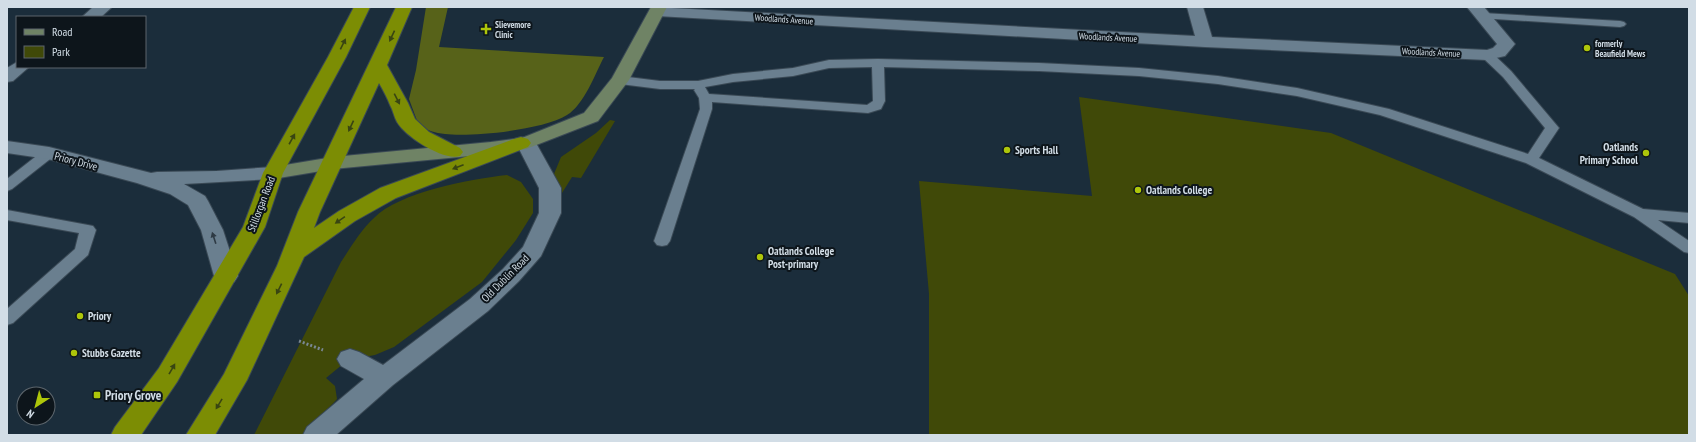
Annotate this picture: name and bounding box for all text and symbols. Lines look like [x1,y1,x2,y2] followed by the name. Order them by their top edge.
[754,11,814,27] street label: Woodlands Avenue
[16,16,146,68] legend
[495,19,531,40] place label: Slievemore Clinic
[480,23,492,35] marker: Slievemore Clinic
[52,24,72,39] text: Road
[389,30,395,42] one-way arrow
[1079,30,1138,44] street label: Woodlands Avenue
[1595,38,1645,59] place label: formerly Beaufield Mews
[340,39,347,50] one-way arrow
[1582,43,1592,53] marker: formerly Beaufield Mews
[52,44,70,59] text: Park
[1402,45,1461,59] street label: Woodlands Avenue
[394,93,400,105] one-way arrow
[347,120,354,132] one-way arrow
[289,133,295,145] one-way arrow
[1580,140,1638,167] place label: Oatlands Primary School
[1015,143,1059,157] place label: Sports Hall
[1002,145,1012,155] marker: Sports Hall
[1641,148,1651,158] marker: Oatlands Primary School
[53,149,99,174] street label: Priory Drive
[452,164,464,170] one-way arrow
[244,174,278,234] street label: Stillorgan Road
[1146,183,1212,197] place label: Oatlands College
[1133,185,1143,195] marker: Oatlands College
[335,216,345,224] one-way arrow
[211,232,217,244] one-way arrow
[768,244,834,271] place label: Oatlands College Post-primary
[478,251,532,305] street label: Old Dublin Road
[755,252,765,262] marker: Oatlands College Post-primary
[276,283,282,294] one-way arrow
[88,309,112,323] place label: Priory
[75,311,85,321] marker: Priory
[82,346,141,360] place label: Stubbs Gazette
[69,348,79,358] marker: Stubbs Gazette
[168,363,175,375] one-way arrow
[16,386,56,426] north arrow
[105,387,162,404] place label: Priory Grove
[92,390,102,400] marker: Priory Grove
[215,398,222,410] one-way arrow
[24,407,37,422] text: N

